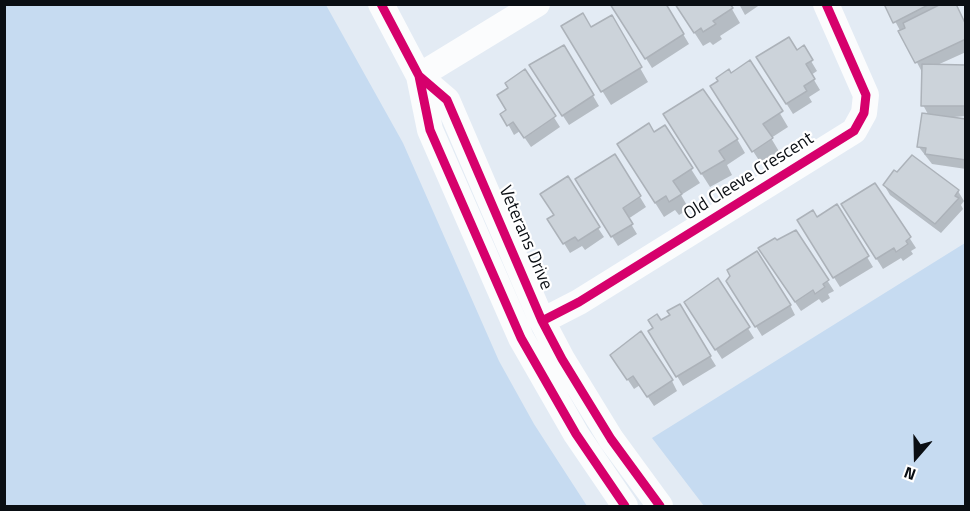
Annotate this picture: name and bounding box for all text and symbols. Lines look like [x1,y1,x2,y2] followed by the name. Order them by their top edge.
[680,128,818,226] street label: Old Cleeve Crescent
[493,183,557,293] street label: Veterans Drive
[886,427,946,487] north arrow
[901,461,919,487] text: N

